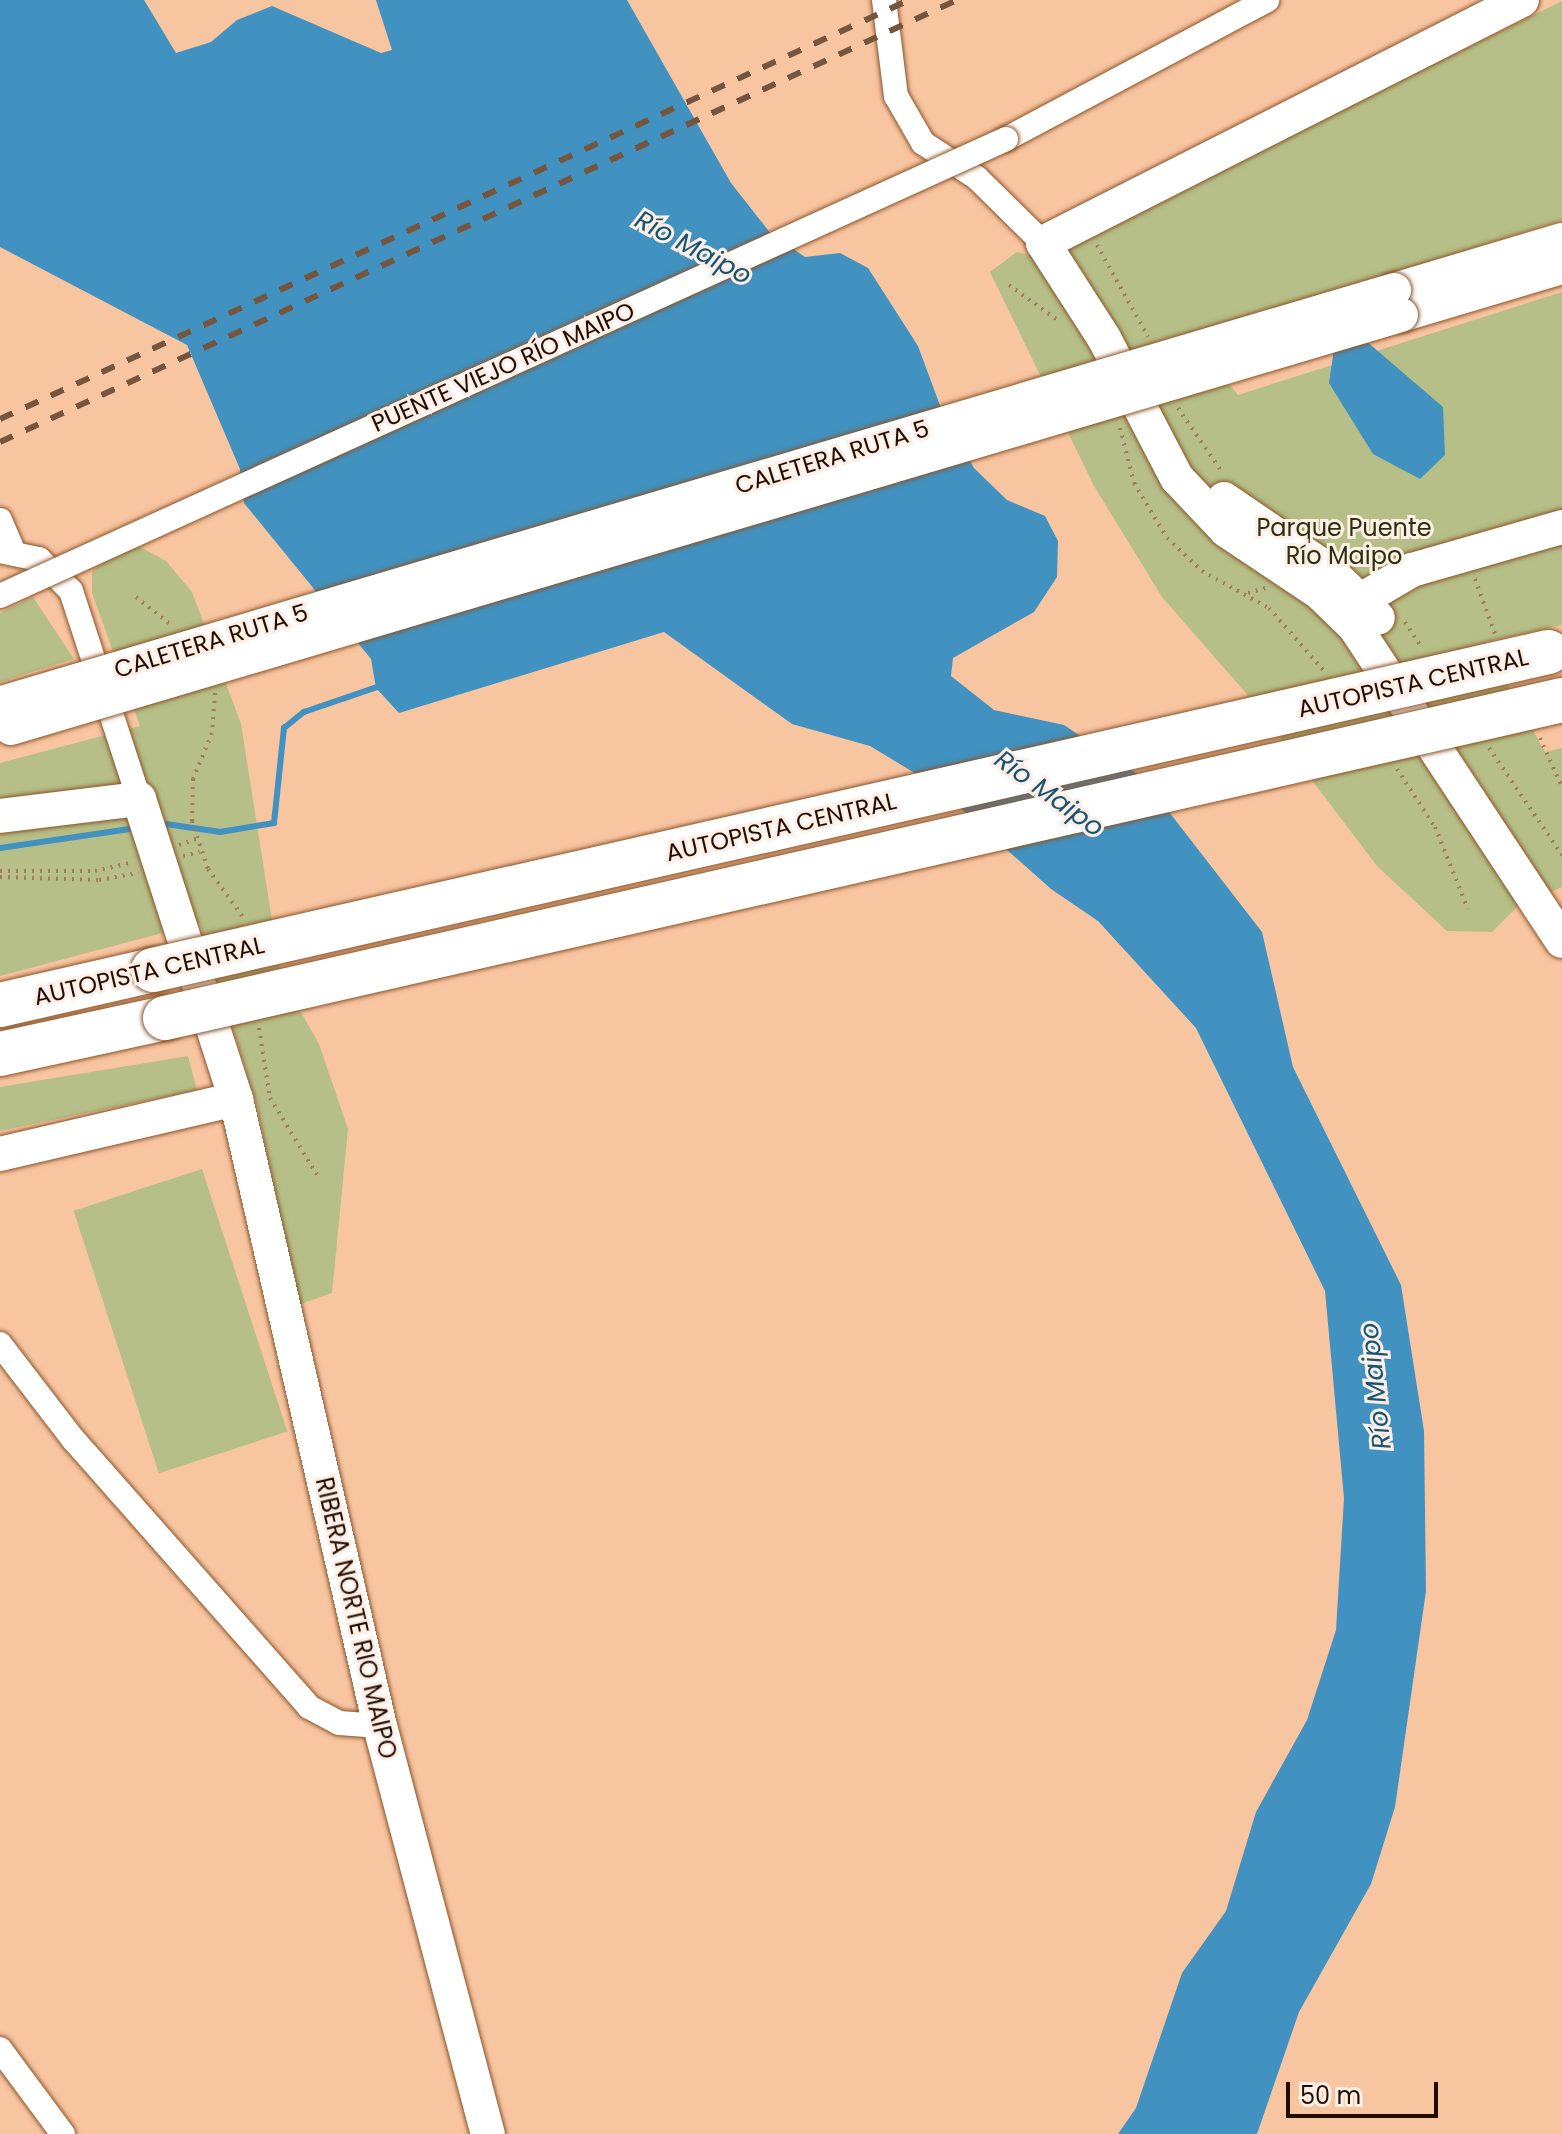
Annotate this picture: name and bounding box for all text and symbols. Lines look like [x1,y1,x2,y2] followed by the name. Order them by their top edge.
[630,204,756,292] water label: Río Maipo
[367,296,639,438] street label: PUENTE VIEJO RÍO MAIPO
[732,414,932,500] street label: CALETERA RUTA 5
[1256,514,1432,570] park label: Parque Puente Río Maipo
[111,598,311,684] street label: CALETERA RUTA 5
[1295,642,1531,724] street label: AUTOPISTA CENTRAL
[988,744,1110,844] water label: Río Maipo
[663,786,899,868] street label: AUTOPISTA CENTRAL
[31,930,267,1012] street label: AUTOPISTA CENTRAL
[1354,1321,1398,1451] water label: Río Maipo
[310,1474,402,1762] street label: RIBERA NORTE RIO MAIPO
[1290,2066,1442,2116] scale bar
[1300,2079,1361,2112] text: 50 m

